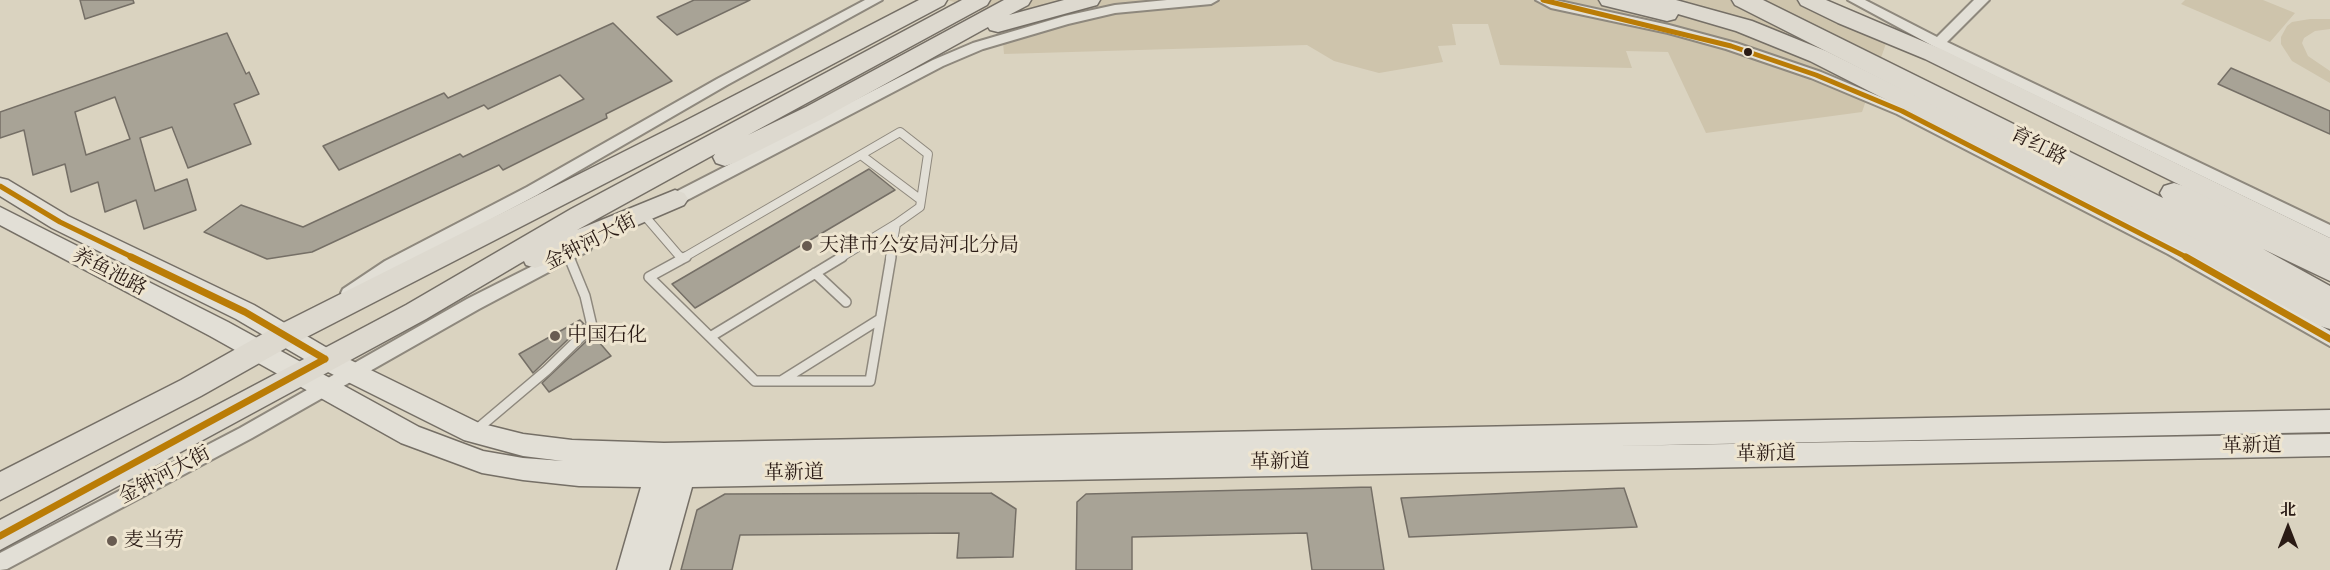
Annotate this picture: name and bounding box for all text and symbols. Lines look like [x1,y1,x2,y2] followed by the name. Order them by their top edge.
[1742,46,1754,58] unlabelled marker
[2006,123,2070,171] street label: 育红路
[541,210,641,276] street label: 金钟河大街
[819,234,1019,258] place label: 天津市公安局河北分局
[800,239,814,253] marker: 天津市公安局河北分局
[68,244,150,302] street label: 养鱼池路
[567,324,647,348] place label: 中国石化
[548,329,562,343] marker: 中国石化
[2222,434,2282,460] street label: 革新道
[115,442,215,510] street label: 金钟河大街
[1736,442,1796,468] street label: 革新道
[1250,450,1310,476] street label: 革新道
[764,461,824,487] street label: 革新道
[2258,498,2318,558] north arrow
[2280,499,2296,521] text: 北
[124,529,184,553] place label: 麦当劳
[105,534,119,548] marker: 麦当劳

